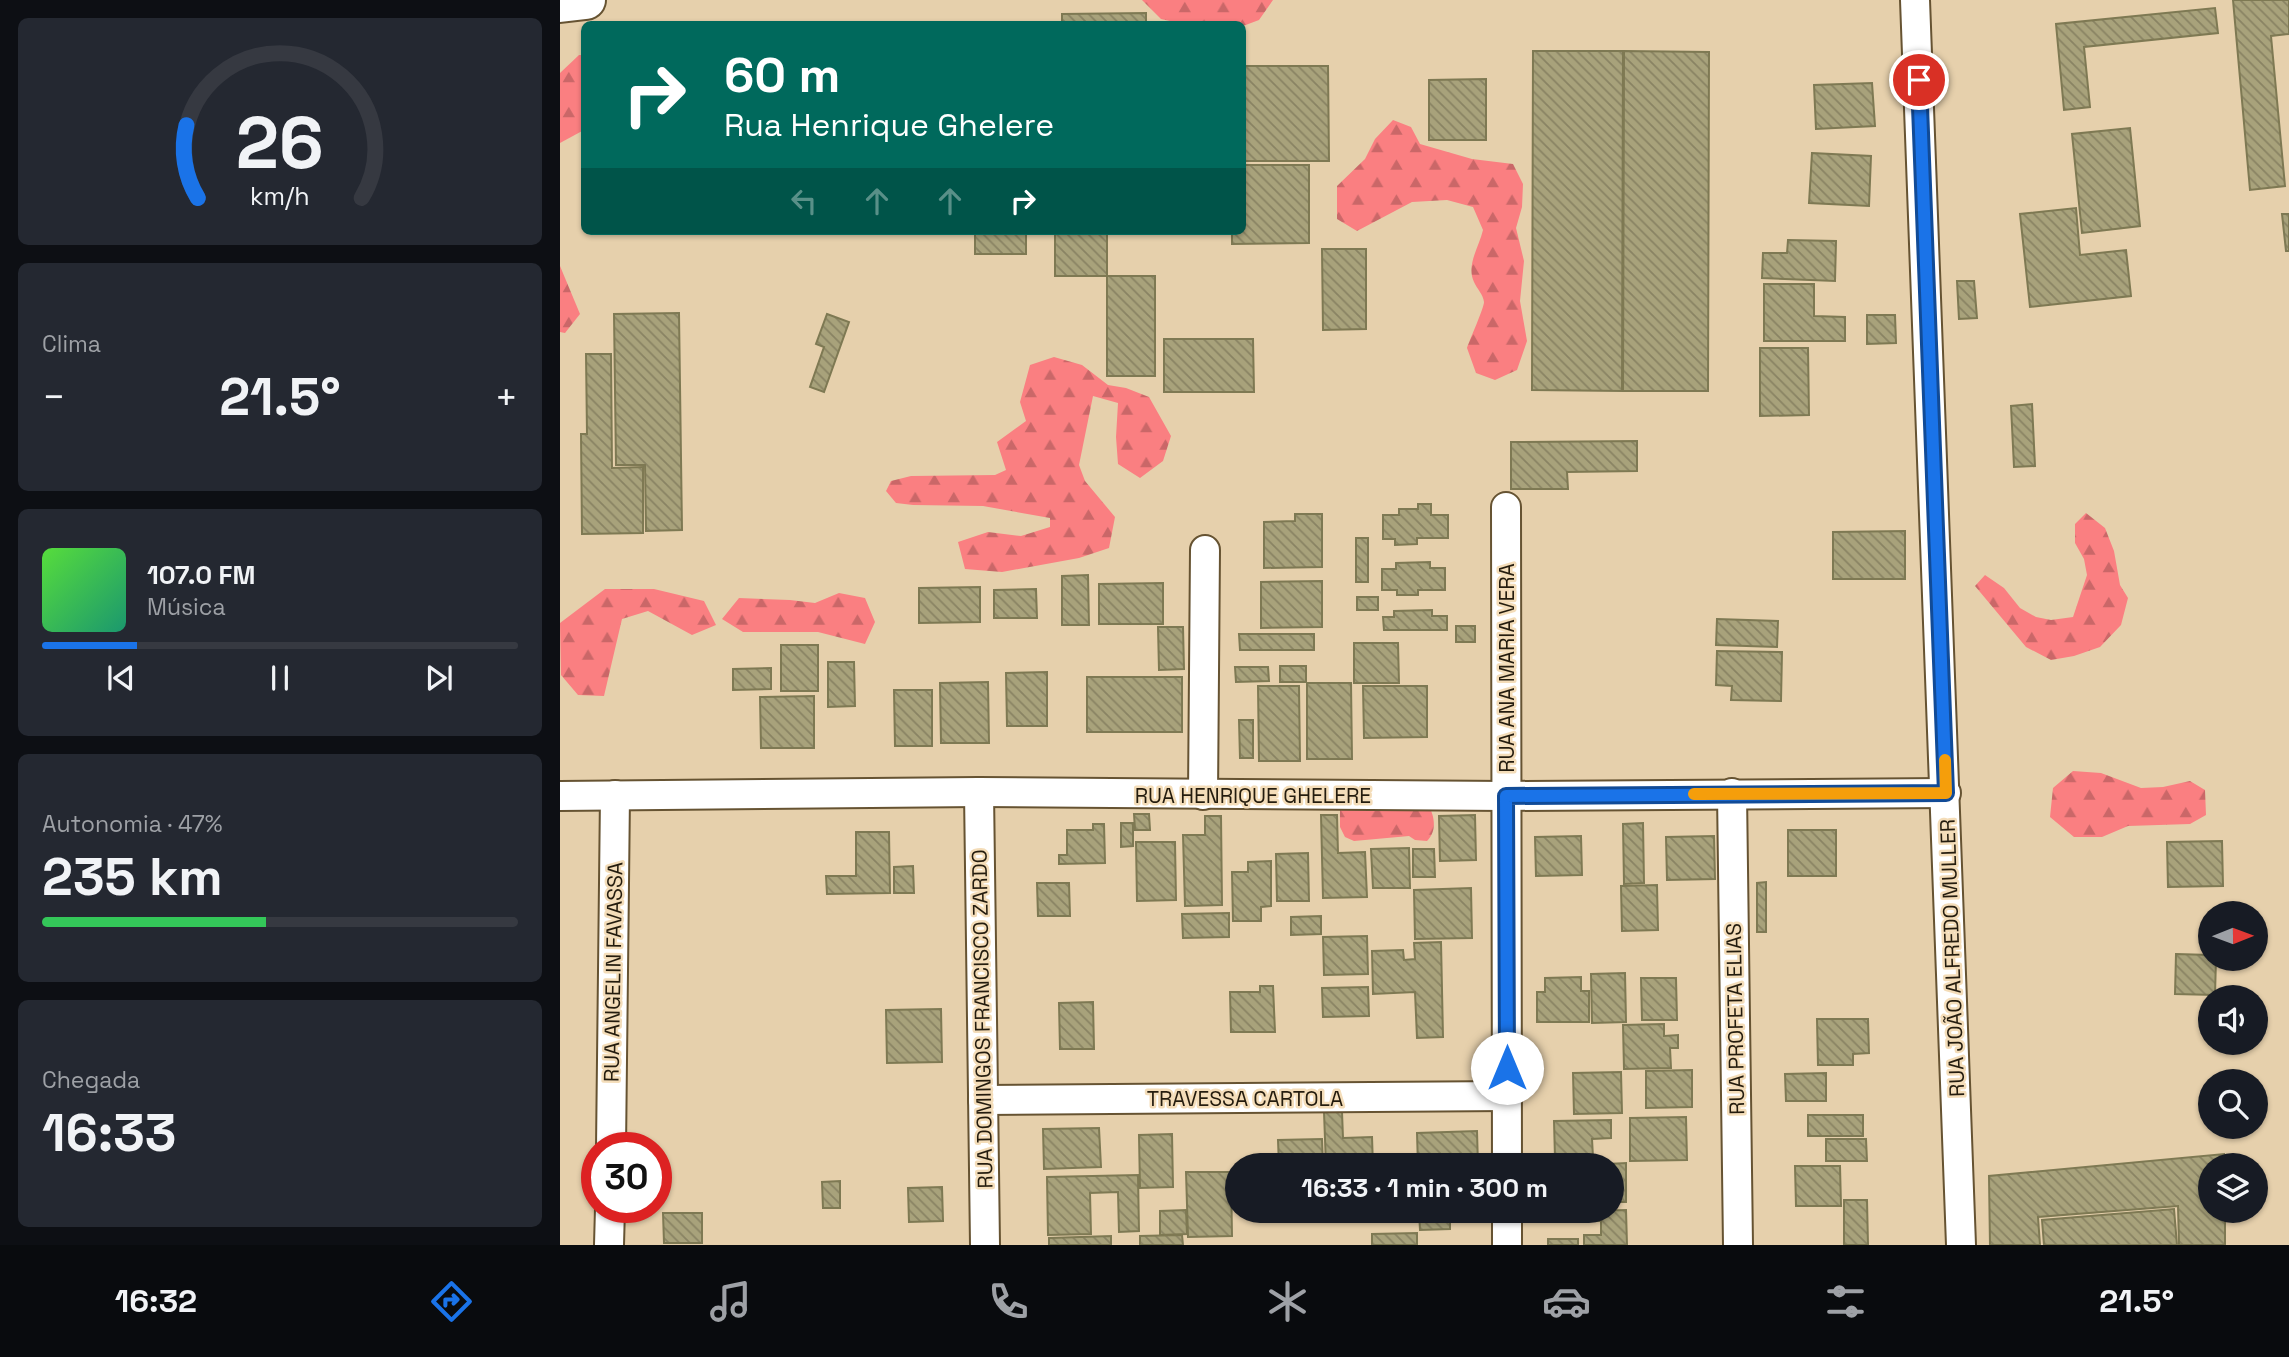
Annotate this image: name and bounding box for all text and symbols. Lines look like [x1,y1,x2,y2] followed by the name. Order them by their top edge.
[724,44,840,106] text: 60 m
[609,49,700,140] icon: right
[1889,50,1949,110] pin
[1900,61,1938,99] icon: arrive
[236,96,324,189] text: 26
[724,105,1054,145] text: Rua Henrique Ghelere
[250,180,310,212] text: km/h
[785,182,823,220] icon: left
[858,182,896,220] icon: ahead
[931,182,969,220] icon: ahead
[1004,182,1042,220] icon: right
[42,329,101,359] text: Clima
[219,364,341,430] text: 21.5°
[42,373,66,421] text: −
[494,373,518,421] text: +
[147,558,255,592] text: 107.0 FM
[1493,563,1520,773] street label: RUA ANA MARIA VERA
[147,592,226,622] text: Música
[102,659,140,697] icon: previous
[261,659,299,697] icon: pause
[420,659,458,697] icon: next
[1135,782,1371,809] street label: RUA HENRIQUE GHELERE
[42,809,222,839] text: Autonomia · 47%
[1934,819,1970,1097] street label: RUA JOÃO ALFREDO MULLER
[42,844,223,910] text: 235 km
[966,849,998,1189] street label: RUA DOMINGOS FRANCISCO ZARDO
[598,862,628,1082] street label: RUA ANGELIN FAVASSA
[2198,901,2268,971] north arrow
[2198,901,2268,1223] map controls
[1720,923,1750,1115] street label: RUA PROFETA ELIAS
[2198,985,2268,1055] button: sound
[1470,1031,1544,1105] position arrow
[42,1065,140,1095] text: Chegada
[2198,1069,2268,1139] button: search
[1147,1085,1343,1112] street label: TRAVESSA CARTOLA
[42,1100,176,1166] text: 16:33
[581,1132,672,1223] speed limit sign: 30
[2198,1153,2268,1223] button: layers
[1301,1171,1548,1205] text: 16:33 · 1 min · 300 m
[427,1277,476,1326] icon: directions
[706,1277,755,1326] icon: music
[984,1277,1033,1326] icon: phone
[1263,1277,1312,1326] icon: climate
[1542,1277,1591,1326] icon: car
[1821,1277,1870,1326] icon: filters
[115,1281,197,1321] text: 16:32
[2099,1281,2174,1321] text: 21.5°

